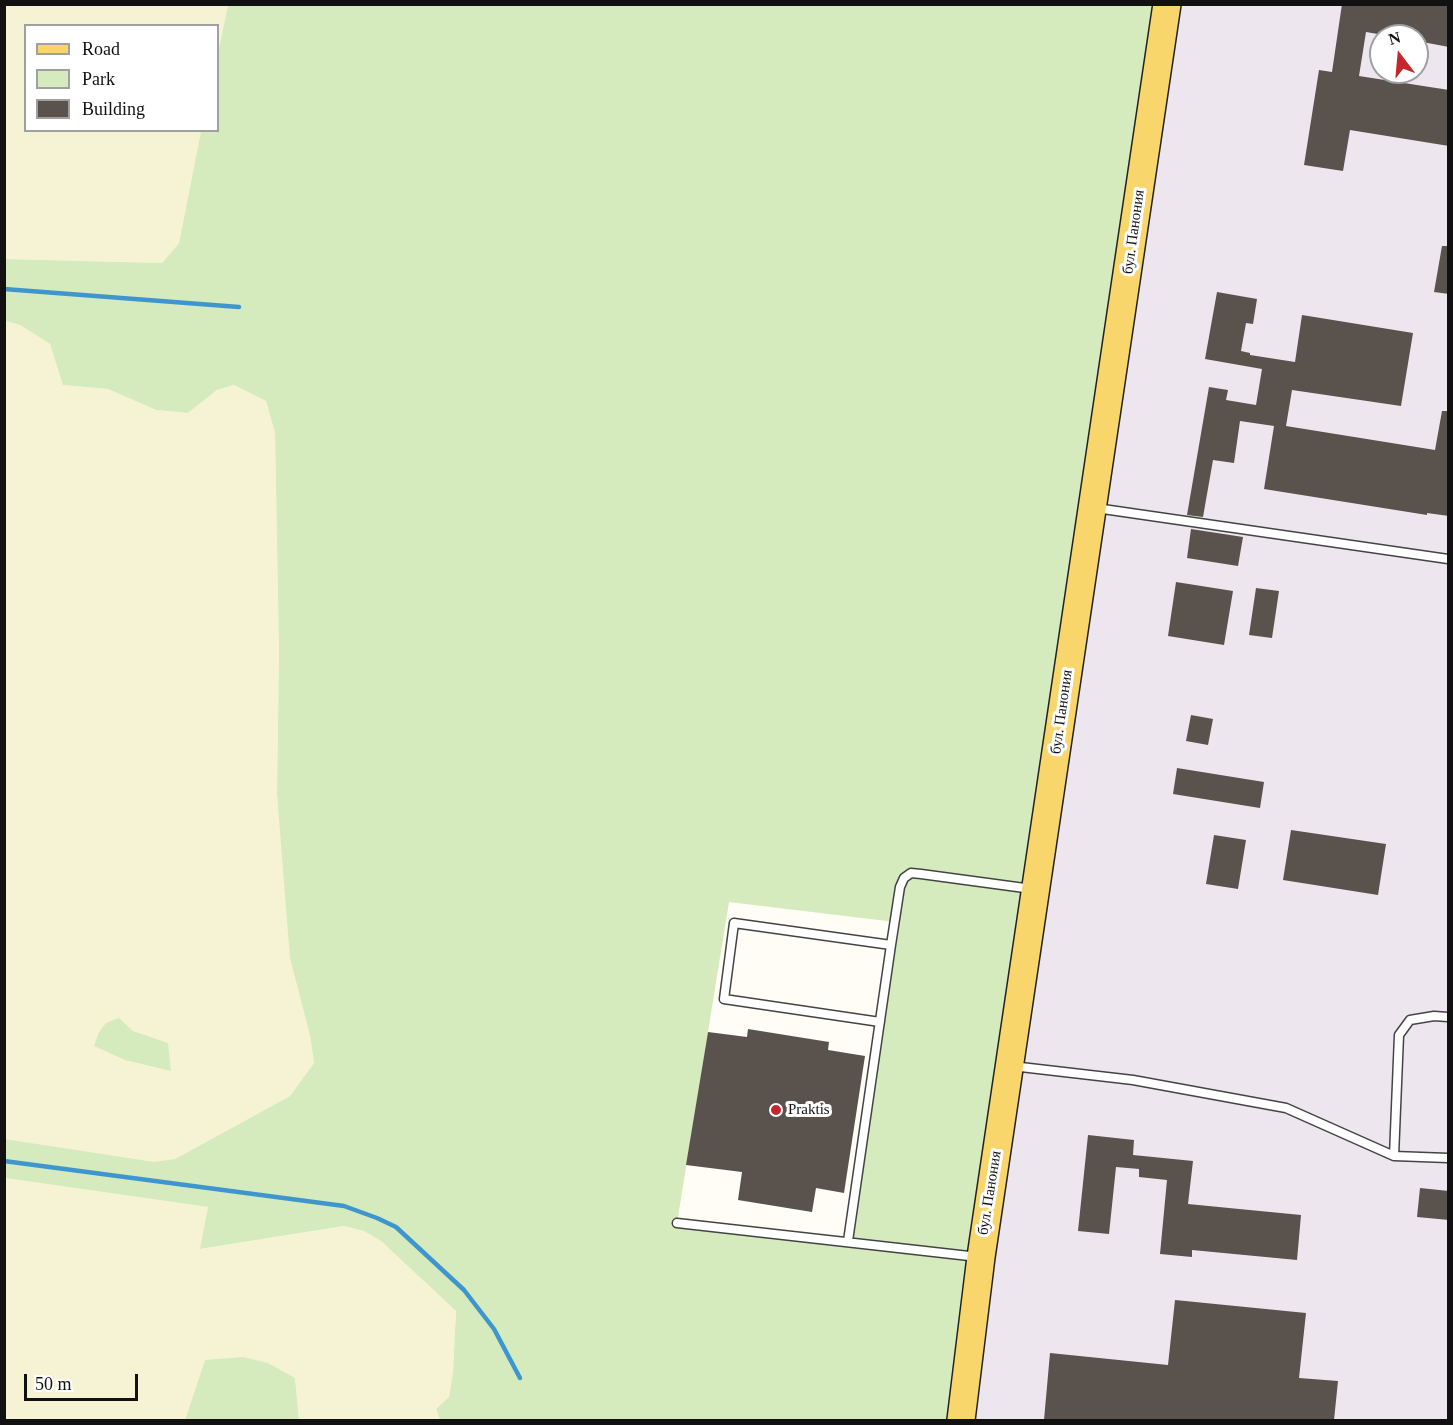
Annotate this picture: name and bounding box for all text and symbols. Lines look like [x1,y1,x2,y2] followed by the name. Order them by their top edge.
[24,24,219,132] legend
[1369,24,1429,84] north arrow
[1387,28,1402,48] text: N
[82,39,120,59] text: Road
[82,69,115,89] text: Park
[82,99,145,119] text: Building
[1119,189,1149,275] street label: бул. Панония
[1047,669,1077,755] street label: бул. Панония
[788,1101,830,1119] place label: Praktis
[769,1103,783,1117] marker: Praktis
[974,1150,1006,1236] street label: бул. Панония
[27,1362,141,1400] scale bar
[35,1374,72,1394] text: 50 m

